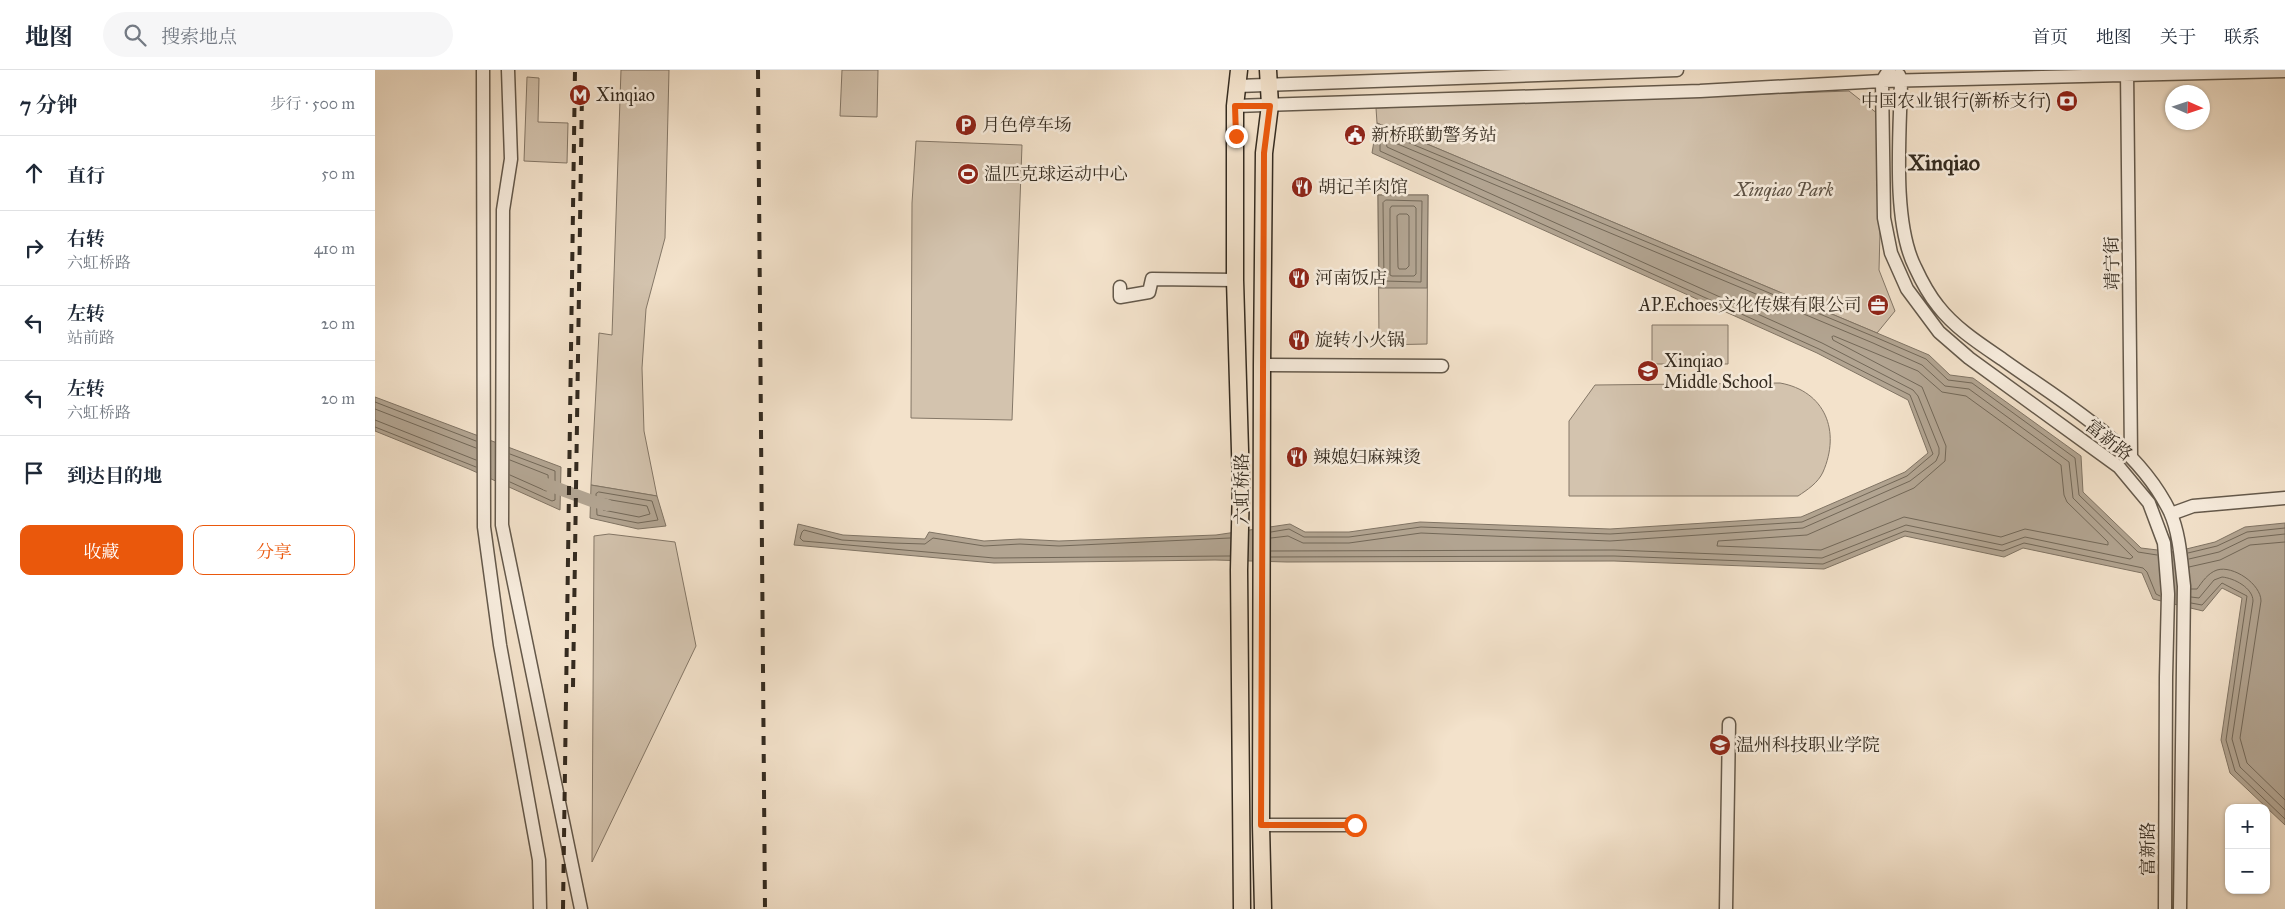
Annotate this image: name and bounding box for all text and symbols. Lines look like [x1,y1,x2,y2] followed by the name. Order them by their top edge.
[103,12,453,57] search box
[121,21,149,49] icon: search
[25,22,73,52] text: 地图
[161,25,237,48] text: 搜索地点
[2032,26,2068,48] text: 首页
[2096,26,2132,48] text: 地图
[2160,26,2196,48] text: 关于
[2224,26,2260,48] text: 联系
[568,83,592,107] metro station icon: Xinqiao
[596,84,655,107] place label: Xinqiao
[2165,85,2210,130] north arrow
[2055,89,2079,113] bank icon: 中国农业银行(新桥支行)
[1861,90,2051,113] place label: 中国农业银行(新桥支行)
[20,92,78,118] text: 7 分钟
[270,94,355,113] text: 步行 · 500 m
[954,113,978,137] parking icon: 月色停车场
[982,114,1072,136] place label: 月色停车场
[1343,123,1367,147] public building icon: 新桥联勤警务站
[1371,124,1497,146] place label: 新桥联勤警务站
[1225,125,1248,148] route end
[1907,149,1980,176] district label: Xinqiao
[20,159,48,187] icon: ahead
[956,162,980,186] sports icon: 温匹克球运动中心
[984,163,1128,185] place label: 温匹克球运动中心
[67,164,105,187] text: 直行
[321,164,355,183] text: 50 m
[1290,175,1314,199] restaurant icon: 胡记羊肉馆
[1318,176,1408,198] place label: 胡记羊肉馆
[1732,179,1834,201] park label: Xinqiao Park
[67,227,105,250] text: 右转
[20,234,48,262] icon: right
[2101,236,2123,290] street label: 靖宁街
[314,239,355,258] text: 410 m
[67,253,131,272] text: 六虹桥路
[1287,266,1311,290] restaurant icon: 河南饭店
[1315,267,1387,289] place label: 河南饭店
[1866,293,1890,317] office icon: AP.Echoes文化传媒有限公司
[1638,294,1862,316] place label: AP.Echoes文化传媒有限公司
[67,302,105,325] text: 左转
[20,309,48,337] icon: left
[321,314,355,333] text: 20 m
[67,328,115,347] text: 站前路
[1287,328,1311,352] restaurant icon: 旋转小火锅
[1315,329,1405,351] place label: 旋转小火锅
[1664,350,1773,393] place label: Xinqiao Middle School
[1636,359,1660,383] school or university icon: Xinqiao Middle School
[67,377,105,400] text: 左转
[20,384,48,412] icon: left
[321,389,355,408] text: 20 m
[67,403,131,422] text: 六虹桥路
[2081,414,2137,466] street label: 富新路
[1285,445,1309,469] restaurant icon: 辣媳妇麻辣烫
[1313,446,1421,468] place label: 辣媳妇麻辣烫
[1231,453,1253,525] street label: 六虹桥路
[20,459,48,487] icon: arrive
[67,464,162,487] text: 到达目的地
[20,525,183,575] button: 收藏
[193,525,355,575] button: 分享
[1708,733,1732,757] school or university icon: 温州科技职业学院
[1736,734,1880,756] place label: 温州科技职业学院
[2225,804,2270,894] map controls
[2225,804,2270,849] button: +
[1344,814,1367,837] route start
[2137,822,2159,876] street label: 富新路
[2225,849,2270,894] button: −

